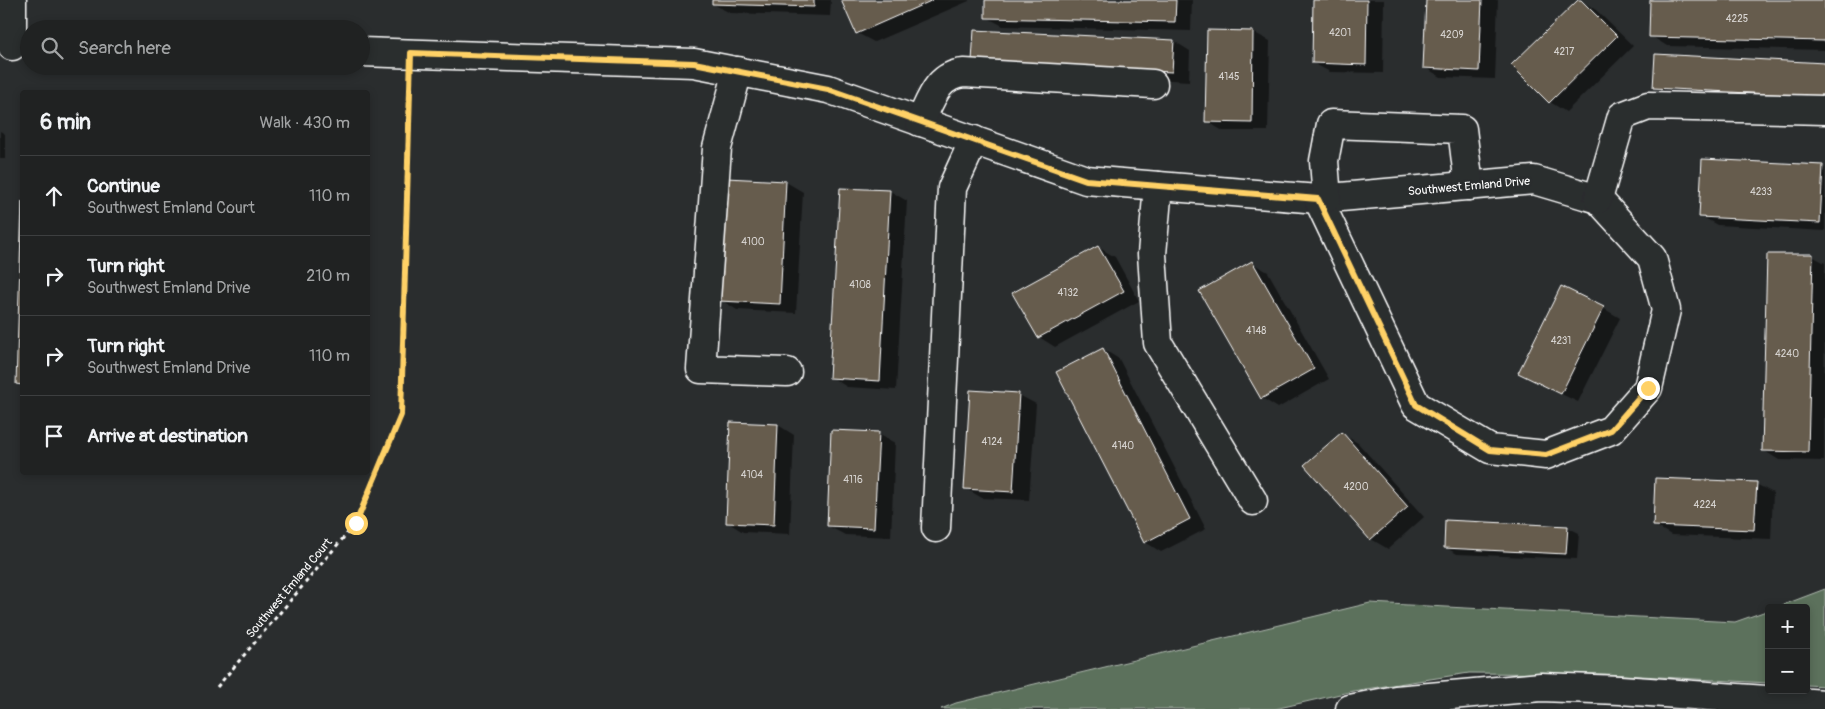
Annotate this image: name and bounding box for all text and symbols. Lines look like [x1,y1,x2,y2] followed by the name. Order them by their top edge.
[1726,13,1748,25] house number: 4225
[20,20,370,75] search box
[1329,27,1351,39] house number: 4201
[1440,29,1464,41] house number: 4209
[38,34,66,62] icon: search
[78,36,171,60] text: Search here
[1554,46,1575,58] house number: 4217
[1219,71,1239,83] house number: 4145
[40,109,91,136] text: 6 min
[259,113,350,133] text: Walk · 430 m
[87,174,160,198] text: Continue
[1407,174,1531,199] street label: Southwest Emland Drive
[40,182,68,210] icon: ahead
[309,186,350,206] text: 110 m
[1750,186,1773,198] house number: 4233
[87,198,255,218] text: Southwest Emland Court
[741,236,765,248] house number: 4100
[87,254,165,278] text: Turn right
[40,262,68,290] icon: right
[306,266,350,286] text: 210 m
[87,278,251,298] text: Southwest Emland Drive
[849,279,871,291] house number: 4108
[1058,287,1079,299] house number: 4132
[1246,325,1266,337] house number: 4148
[87,334,165,358] text: Turn right
[1551,335,1571,347] house number: 4231
[40,342,68,370] icon: right
[309,346,350,366] text: 110 m
[1775,348,1799,360] house number: 4240
[87,358,251,378] text: Southwest Emland Drive
[1637,377,1660,400] route end
[40,422,68,450] icon: arrive
[87,424,248,448] text: Arrive at destination
[981,436,1003,448] house number: 4124
[1112,440,1134,452] house number: 4140
[741,469,763,481] house number: 4104
[843,474,863,486] house number: 4116
[1343,481,1369,493] house number: 4200
[1694,499,1717,511] house number: 4224
[345,512,368,535] route start
[243,535,336,641] street label: Southwest Emland Court
[1765,604,1810,694] map controls
[1765,604,1810,649] button: +
[1765,649,1810,694] button: −

